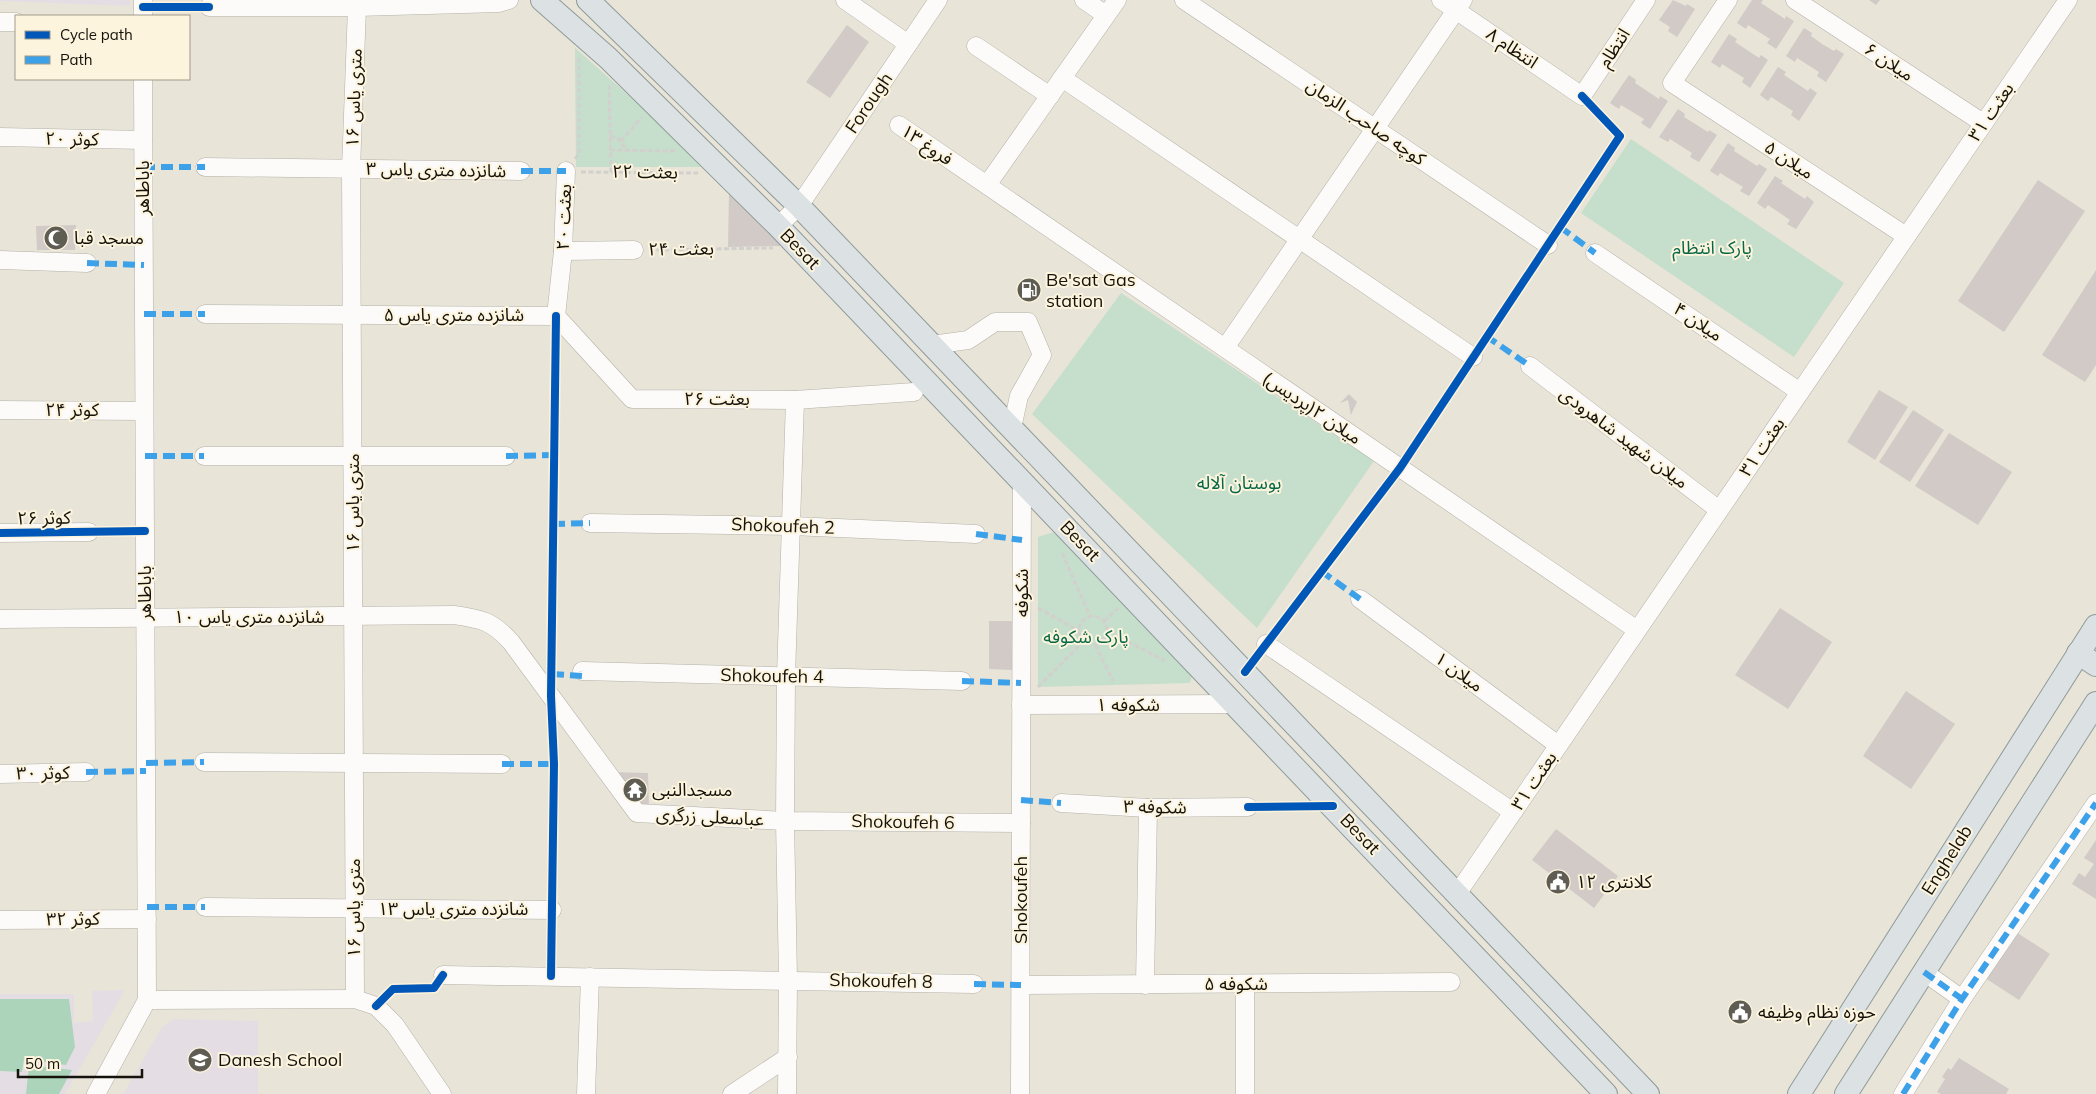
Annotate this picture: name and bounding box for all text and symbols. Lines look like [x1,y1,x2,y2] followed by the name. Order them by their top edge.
[15,15,190,80] legend
[1480,22,1543,76] street label: انتظام ۸
[1592,24,1637,73] street label: انتظام
[60,25,133,44] text: Cycle path
[1860,37,1918,86] street label: میلان ۶
[340,48,367,148] street label: ۱۶ متری یاس
[60,50,92,69] text: Path
[840,68,897,138] street label: Forough
[1302,73,1431,170] street label: کوچه صاحب الزمان
[1963,78,2019,145] street label: بعثت ۳۱
[895,119,958,173] street label: فروغ ۱۳
[45,127,100,150] street label: کوثر ۲۰
[1760,135,1818,184] street label: میلان ۵
[366,157,506,182] street label: شانزده متری یاس ۳
[612,159,678,184] street label: بعثت ۲۲
[131,160,154,217] street label: باباطاهر
[551,184,576,250] street label: بعثت ۲۰
[775,223,825,274] street label: Besat
[43,225,69,251] mosque icon: مسجد قبا
[74,226,144,249] place label: مسجد قبا
[648,236,714,261] street label: بعثت ۲۴
[1672,236,1752,262] park label: پارک انتظام
[1046,268,1136,312] place label: Be'sat Gas station
[1016,277,1042,303] fuel station icon: Be'sat Gas station
[1669,297,1727,346] street label: میلان ۴
[384,303,524,326] street label: شانزده متری یاس ۵
[1258,366,1366,449] street label: میلان ۲(پردیس)
[1555,382,1693,494] street label: میلان شهید شاهرودی
[684,387,750,410] street label: بعثت ۲۶
[45,398,99,421] street label: کوثر ۲۴
[1734,413,1790,480] street label: بعثت ۳۱
[341,453,364,553] street label: ۱۶ متری یاس
[1197,471,1281,494] park label: بوستان آلاله
[17,506,72,529] street label: کوثر ۲۶
[731,512,835,539] street label: Shokoufeh 2
[1055,515,1105,566] street label: Besat
[133,565,156,622] street label: باباطاهر
[1010,569,1033,617] street label: شکوفه
[174,605,324,628] street label: شانزده متری یاس ۱۰
[1043,625,1129,648] park label: پارک شکوفه
[1431,646,1488,697] street label: میلان ۱
[720,663,824,688] street label: Shokoufeh 4
[1096,693,1160,716] street label: شکوفه ۱
[1506,747,1562,814] street label: بعثت ۳۱
[16,761,71,784] street label: کوثر ۳۰
[622,777,648,803] temple icon: مسجدالنبی
[652,778,732,801] place label: مسجدالنبی
[1123,794,1187,819] street label: شکوفه ۳
[655,802,765,831] street label: عباسعلی زرگری
[1335,808,1385,859] street label: Besat
[851,809,955,834] street label: Shokoufeh 6
[1916,820,1977,899] street label: Enghelab
[1009,856,1032,944] street label: Shokoufeh
[342,858,365,958] street label: ۱۶ متری یاس
[1545,869,1571,895] public building icon: کلانتری ۱۲
[1576,870,1652,893] place label: کلانتری ۱۲
[378,897,528,920] street label: شانزده متری یاس ۱۳
[46,907,101,930] street label: کوثر ۳۲
[829,968,933,993] street label: Shokoufeh 8
[1204,972,1268,995] street label: شکوفه ۵
[1727,999,1753,1025] public building icon: حوزه نظام وظیفه
[1758,1000,1876,1026] place label: حوزه نظام وظیفه
[18,1046,141,1078] scale bar
[187,1047,213,1073] school or university icon: Danesh School
[218,1048,342,1071] place label: Danesh School
[25,1054,60,1073] text: 50 m

